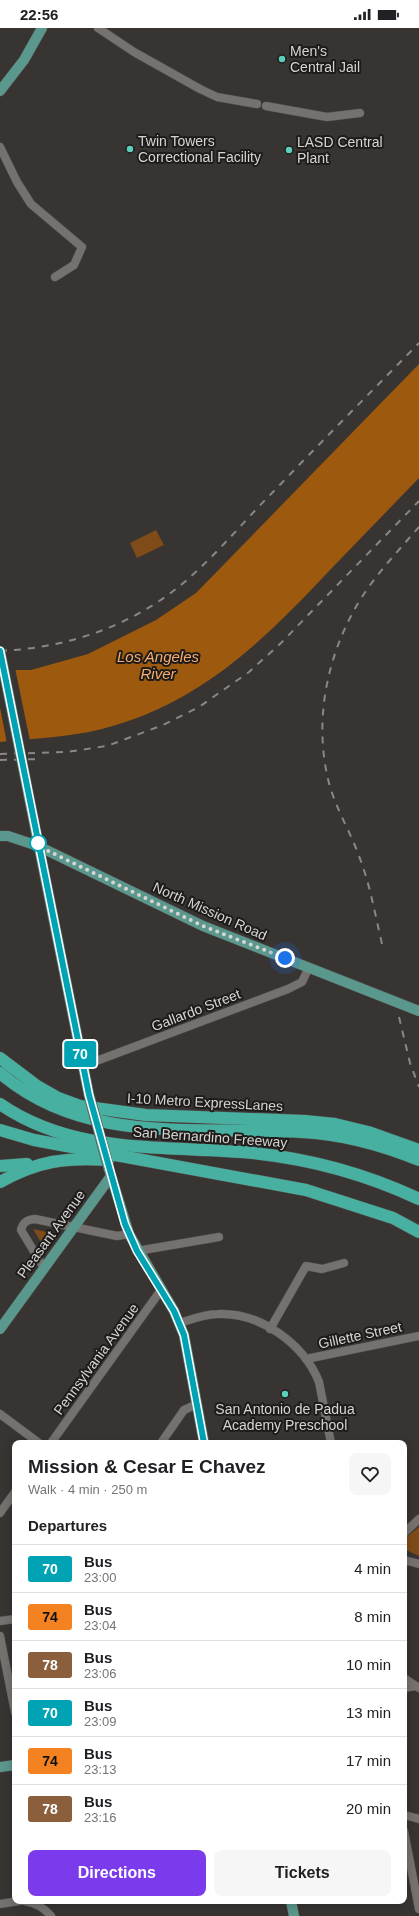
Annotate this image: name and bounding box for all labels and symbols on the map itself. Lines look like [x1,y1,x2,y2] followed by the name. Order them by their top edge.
[290,43,360,75] place label: Men's Central Jail
[277,54,287,64] marker: Men's Central Jail
[138,133,261,165] place label: Twin Towers Correctional Facility
[297,134,383,166] place label: LASD Central Plant
[125,144,135,154] marker: Twin Towers Correctional Facility
[284,145,294,155] marker: LASD Central Plant
[117,648,199,682] water label: Los Angeles River
[29,834,47,852] unlabelled marker
[151,879,269,943] street label: North Mission Road
[275,948,295,968] your location
[149,986,243,1034] street label: Gallardo Street
[62,1041,98,1067] line badge: 70
[126,1090,284,1114] street label: I-10 Metro ExpressLanes
[132,1124,288,1150] street label: San Bernardino Freeway
[14,1187,88,1281] street label: Pleasant Avenue
[50,1300,142,1418] street label: Pennsylvania Avenue
[317,1318,403,1352] street label: Gillette Street
[280,1389,290,1399] marker: San Antonio de Padua Academy Preschool
[215,1401,355,1433] place label: San Antonio de Padua Academy Preschool

